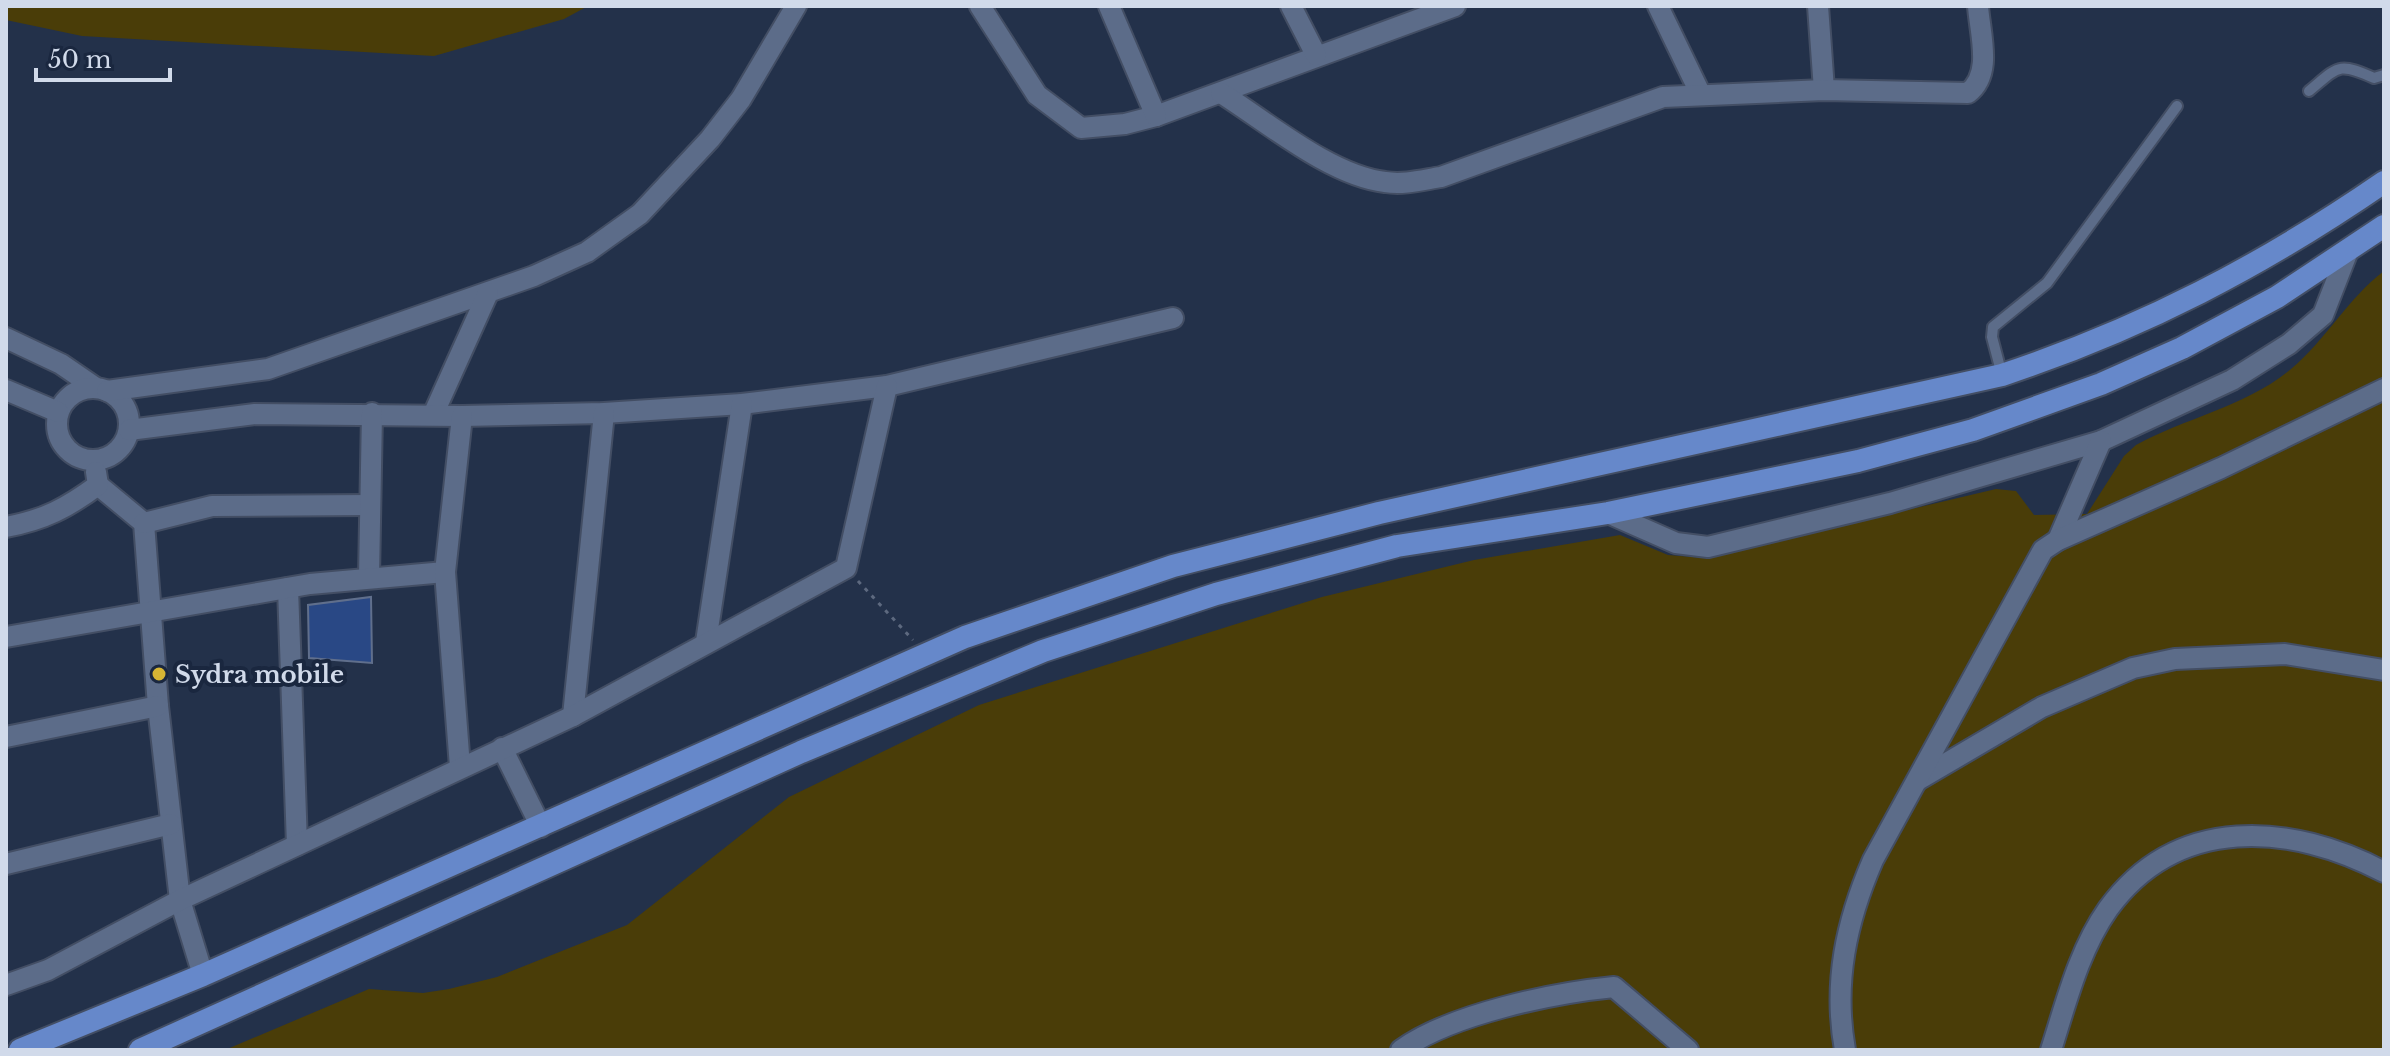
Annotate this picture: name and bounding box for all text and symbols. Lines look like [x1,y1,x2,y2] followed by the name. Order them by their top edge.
[36,32,170,82] scale bar
[48,45,112,74] text: 50 m
[175,660,344,689] place label: Sydra mobile
[150,665,168,683] marker: Sydra mobile

